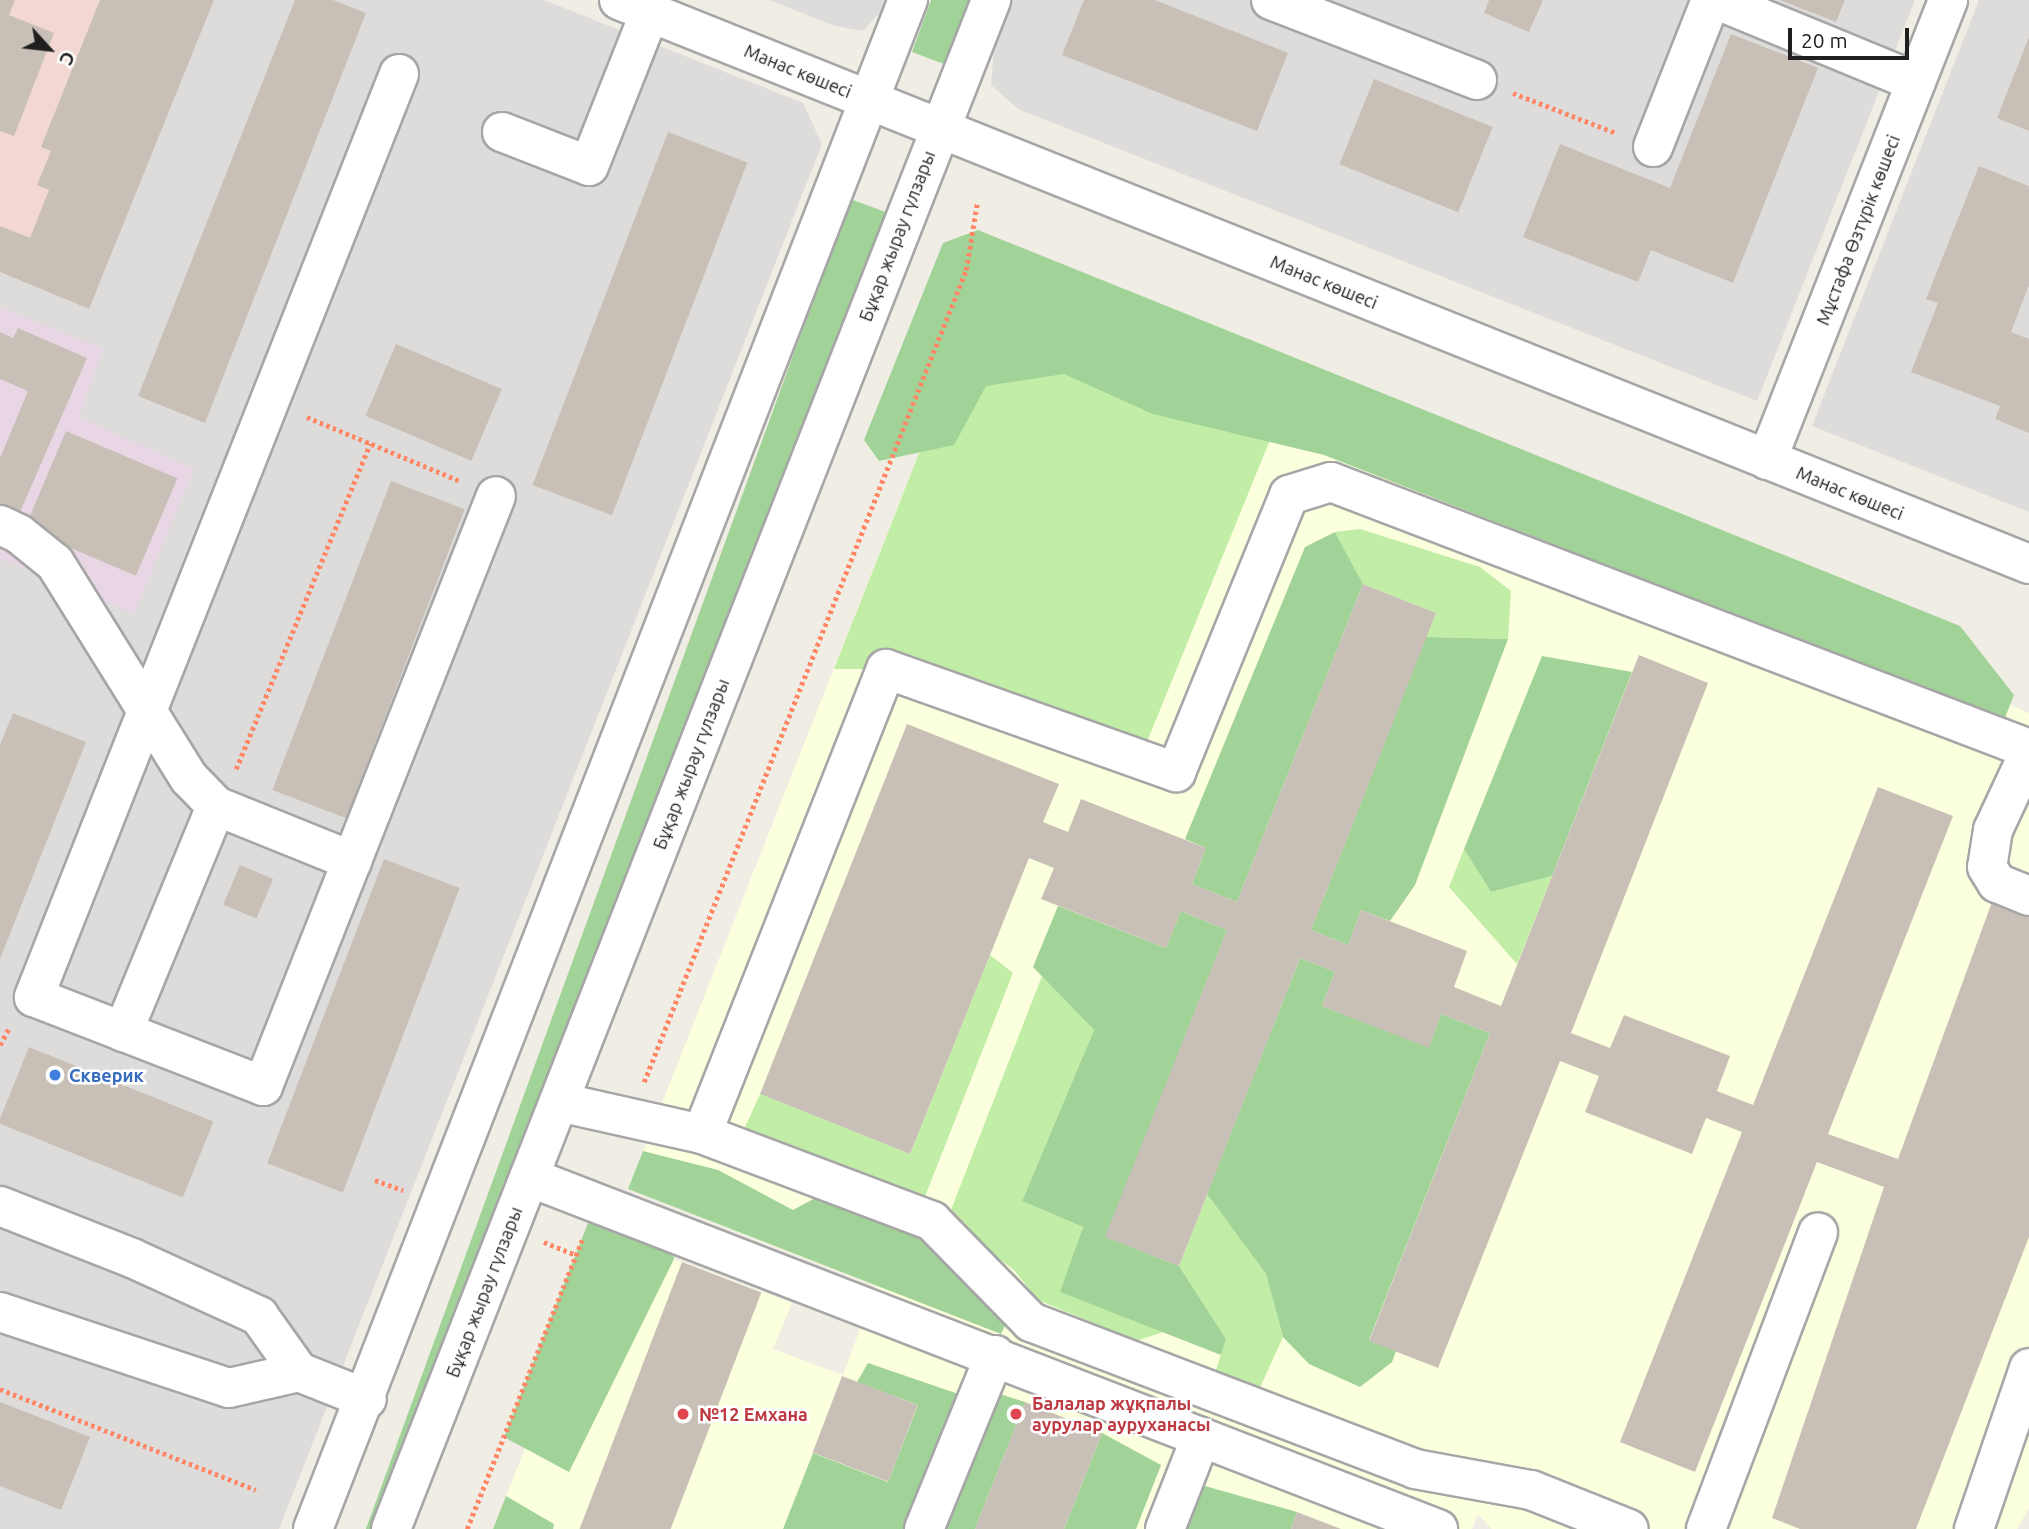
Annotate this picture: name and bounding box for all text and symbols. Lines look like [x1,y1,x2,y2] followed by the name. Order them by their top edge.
[14,14,84,84] north arrow
[1791,14,1912,58] scale bar
[1801,28,1848,52] text: 20 m
[741,40,855,102] street label: Манас көшесі
[55,48,80,69] text: С
[1812,132,1904,328] street label: Мұстафа Өзтүрік көшесі
[854,148,940,324] street label: Бұқар жырау гүлзары
[1267,251,1381,313] street label: Манас көшесі
[1793,462,1907,524] street label: Манас көшесі
[648,676,734,852] street label: Бұқар жырау гүлзары
[69,1064,144,1086] place label: Скверик
[47,1067,63,1083] marker: Скверик
[441,1204,527,1380] street label: Бұқар жырау гүлзары
[1032,1393,1211,1436] place label: Балалар жұқпалы аурулар ауруханасы
[699,1403,808,1425] place label: №12 Емхана
[673,1404,693,1424] marker: №12 Емхана
[1006,1404,1026,1424] marker: Балалар жұқпалы аурулар ауруханасы

